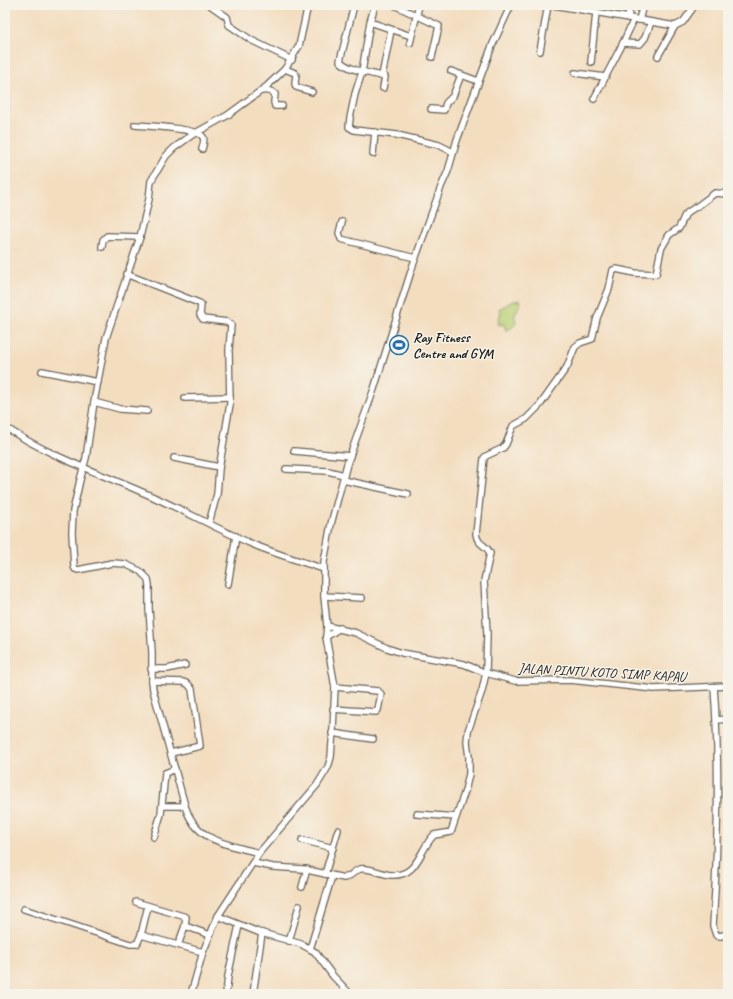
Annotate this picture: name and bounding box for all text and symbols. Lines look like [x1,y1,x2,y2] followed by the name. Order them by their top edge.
[413,329,495,362] place label: Ray Fitness Centre and GYM
[388,334,410,356] sports icon: Ray Fitness Centre and GYM
[517,660,689,686] street label: JALAN PINTU KOTO SIMP KAPAU

